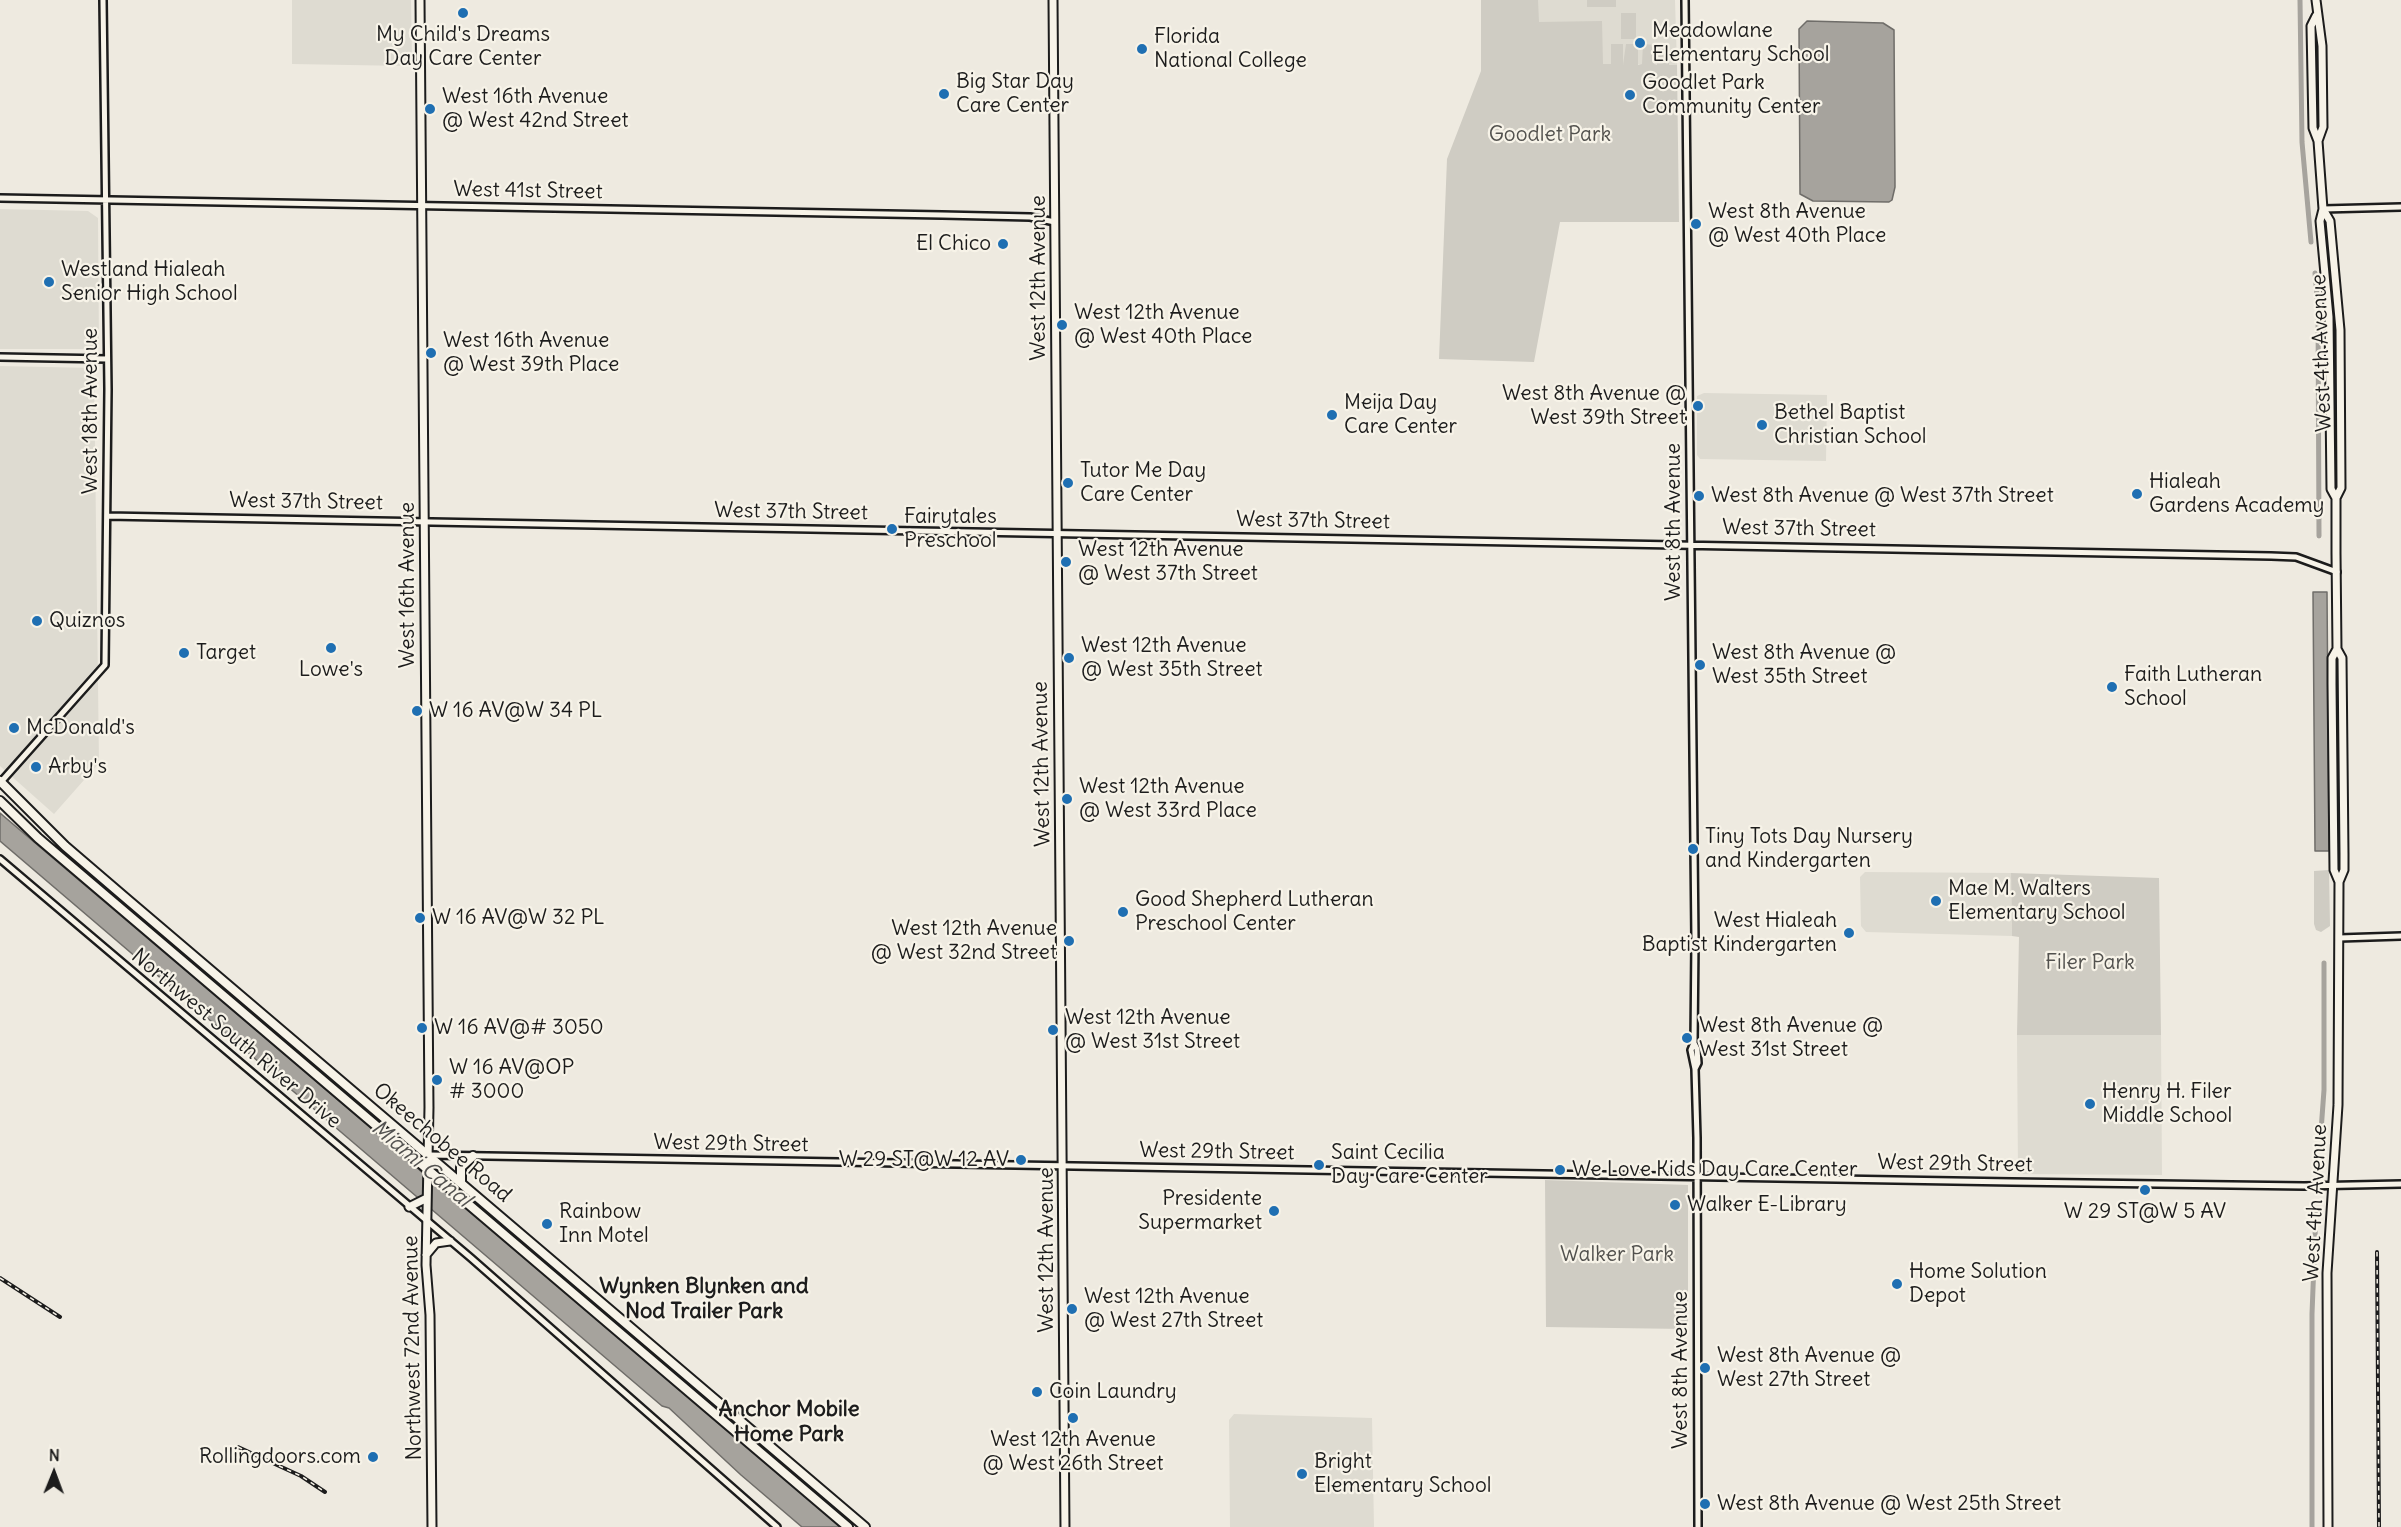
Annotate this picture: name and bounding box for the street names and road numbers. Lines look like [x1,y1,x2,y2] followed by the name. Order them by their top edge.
[453,177,603,205] street label: West 41st Street
[1026,195,1052,361] street label: West 12th Avenue
[2307,274,2337,432] street label: West 4th Avenue
[78,328,104,494] street label: West 18th Avenue
[1661,443,1687,601] street label: West 8th Avenue
[229,488,383,516] street label: West 37th Street
[714,498,868,526] street label: West 37th Street
[395,502,421,668] street label: West 16th Avenue
[1236,507,1390,535] street label: West 37th Street
[1722,515,1876,543] street label: West 37th Street
[1028,681,1056,847] street label: West 12th Avenue
[126,944,346,1134] street label: Northwest South River Drive
[368,1078,516,1208] street label: Okeechobee Road
[2299,1123,2333,1283] street label: West 4th Avenue
[653,1130,809,1158] street label: West 29th Street
[1139,1138,1295,1166] street label: West 29th Street
[1877,1150,2033,1178] street label: West 29th Street
[1034,1167,1060,1333] street label: West 12th Avenue
[398,1235,428,1461] street label: Northwest 72nd Avenue
[1668,1291,1694,1449] street label: West 8th Avenue

